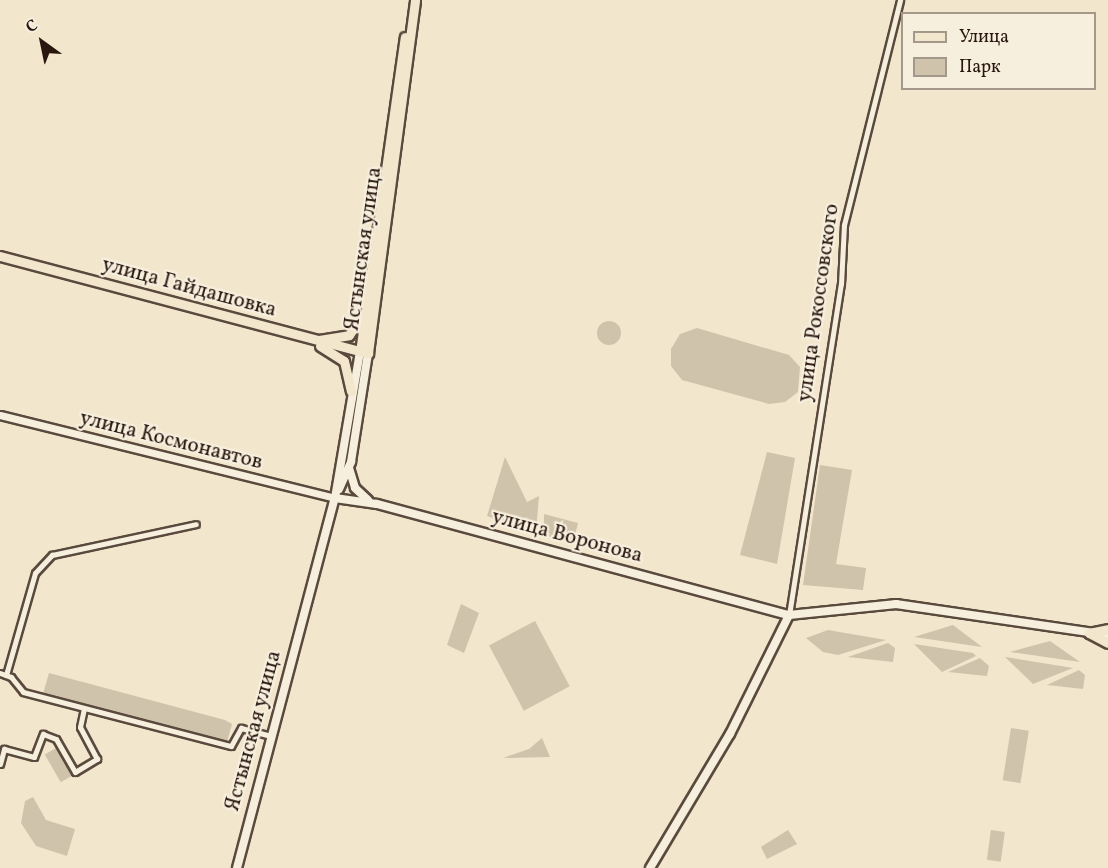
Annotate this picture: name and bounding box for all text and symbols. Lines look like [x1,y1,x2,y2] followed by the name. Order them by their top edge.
[12,12,72,72] north arrow
[901,12,1096,90] legend
[22,15,42,39] text: С
[959,25,1009,50] text: Улица
[959,55,1001,80] text: Парк
[340,165,388,333] street label: Ястынская улица
[793,202,845,404] street label: улица Рокоссовского
[99,253,279,323] street label: улица Гайдашовка
[77,406,265,476] street label: улица Космонавтов
[489,505,645,569] street label: улица Воронова
[220,648,288,814] street label: Ястынская улица

